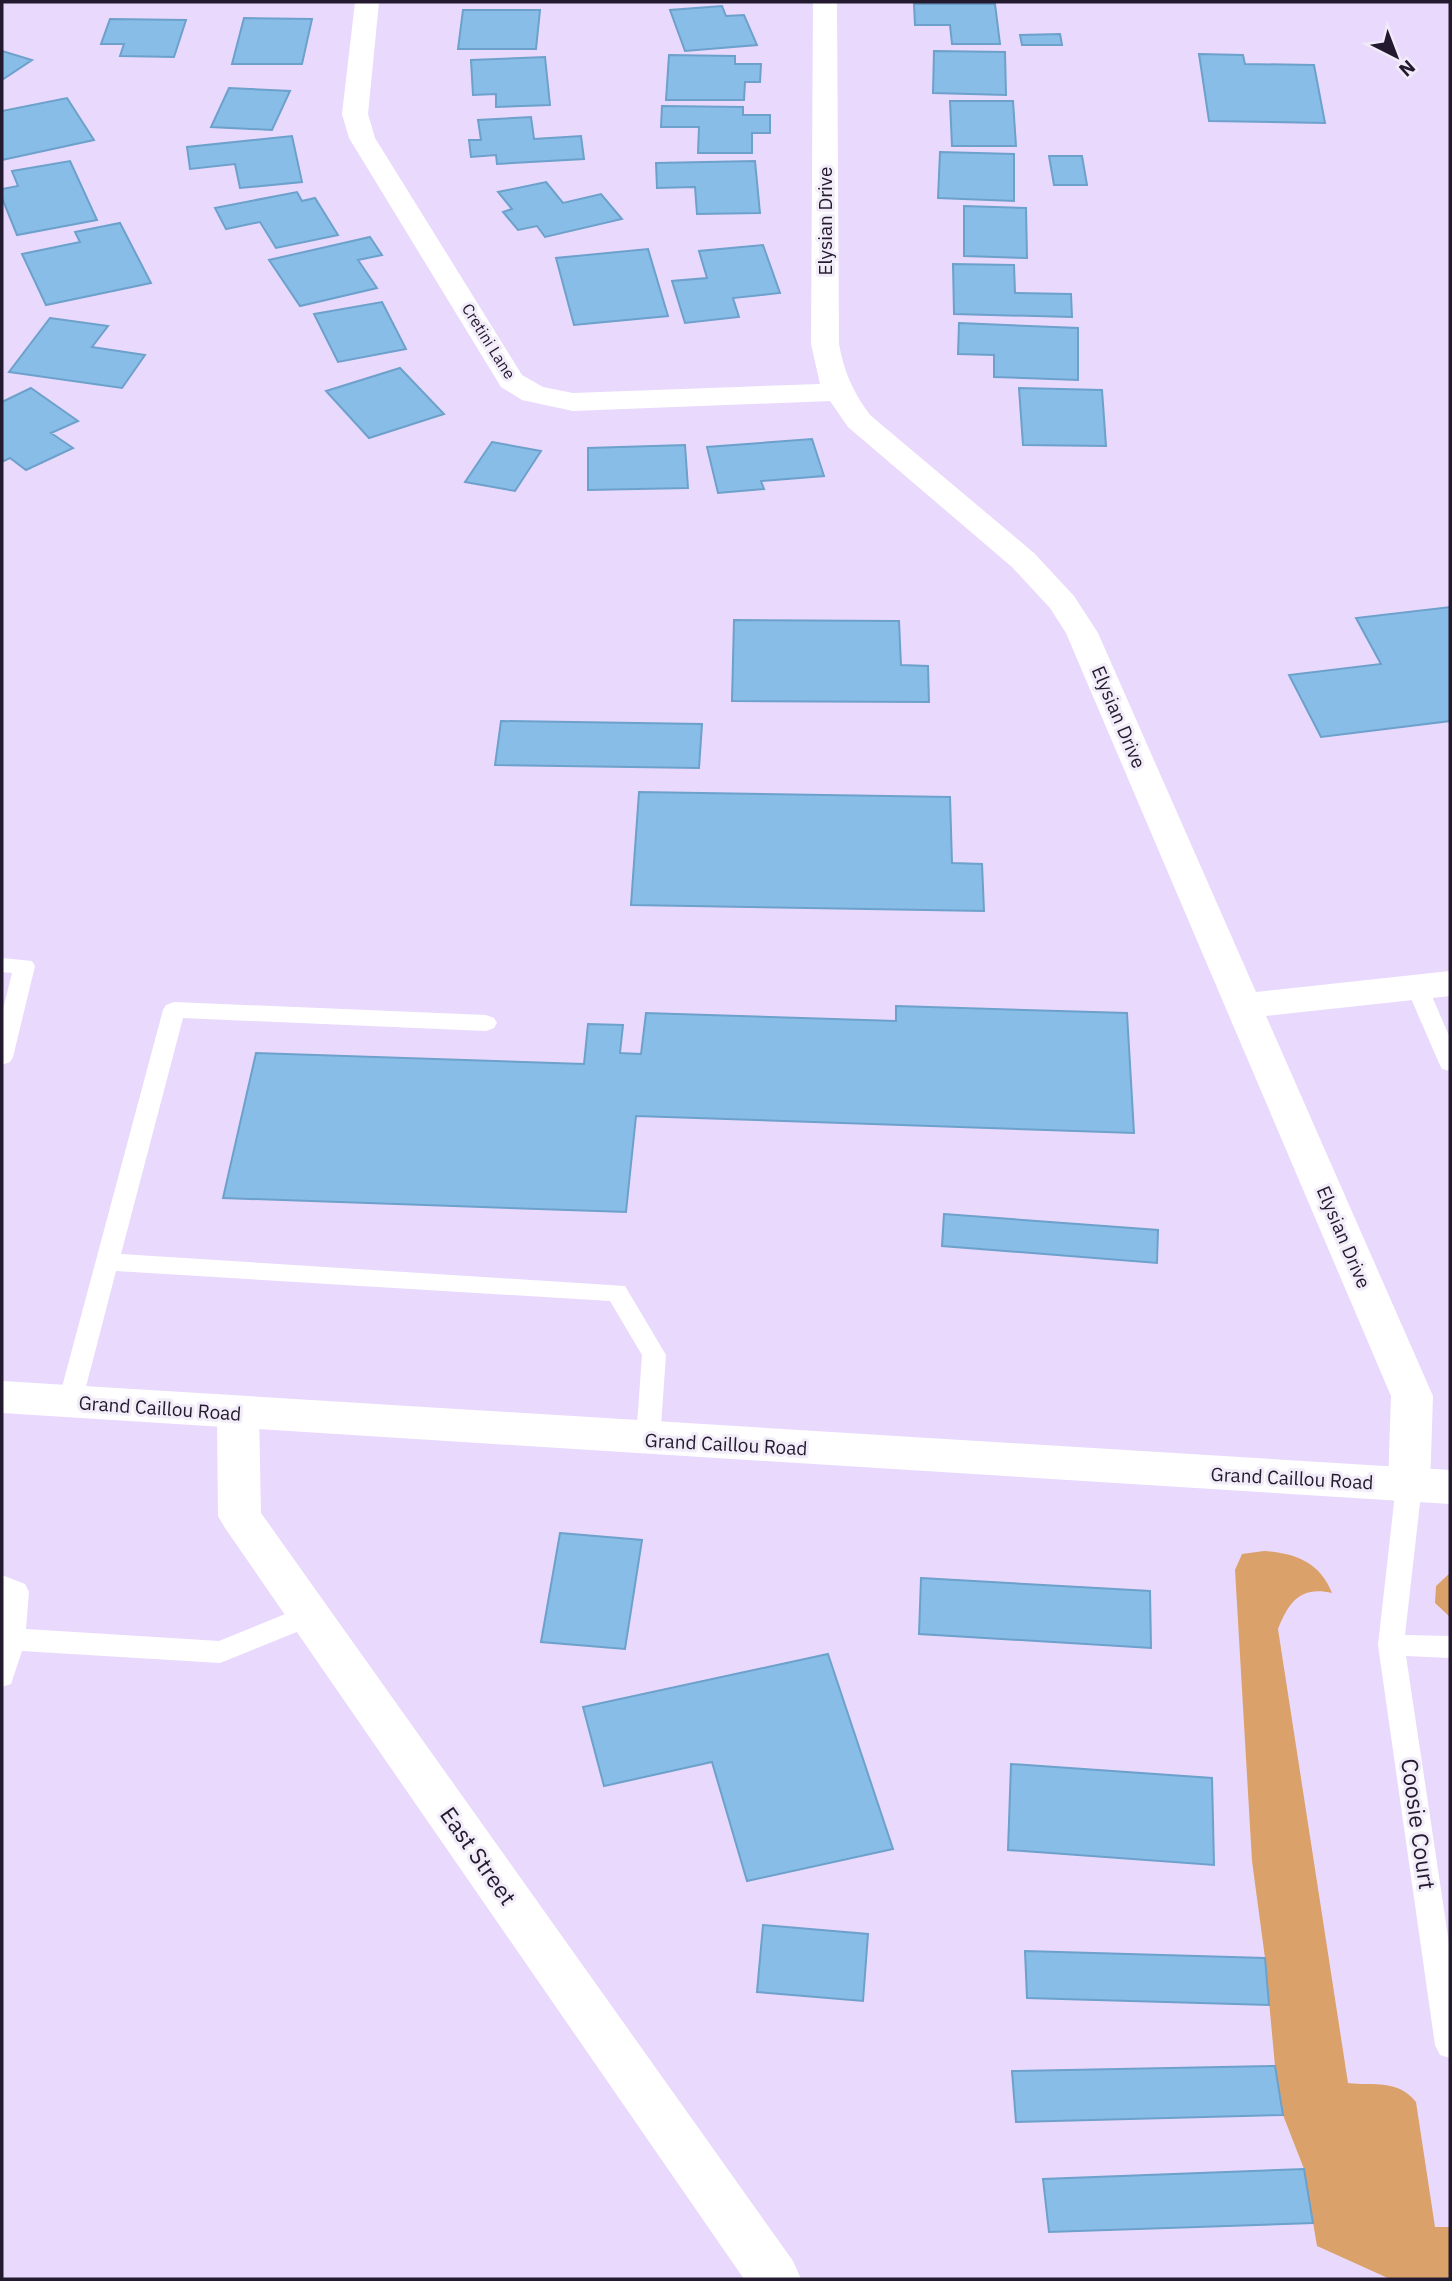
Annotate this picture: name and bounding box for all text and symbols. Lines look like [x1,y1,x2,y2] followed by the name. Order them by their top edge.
[1361,21,1431,91] north arrow
[1394,55,1421,82] text: N
[813,167,837,275] street label: Elysian Drive
[458,299,520,383] street label: Cretini Lane
[1087,662,1151,772] street label: Elysian Drive
[1312,1182,1376,1292] street label: Elysian Drive
[78,1390,242,1426] street label: Grand Caillou Road
[644,1428,808,1460] street label: Grand Caillou Road
[1210,1462,1374,1494] street label: Grand Caillou Road
[1395,1756,1443,1891] street label: Coosie Court
[434,1800,524,1910] street label: East Street

